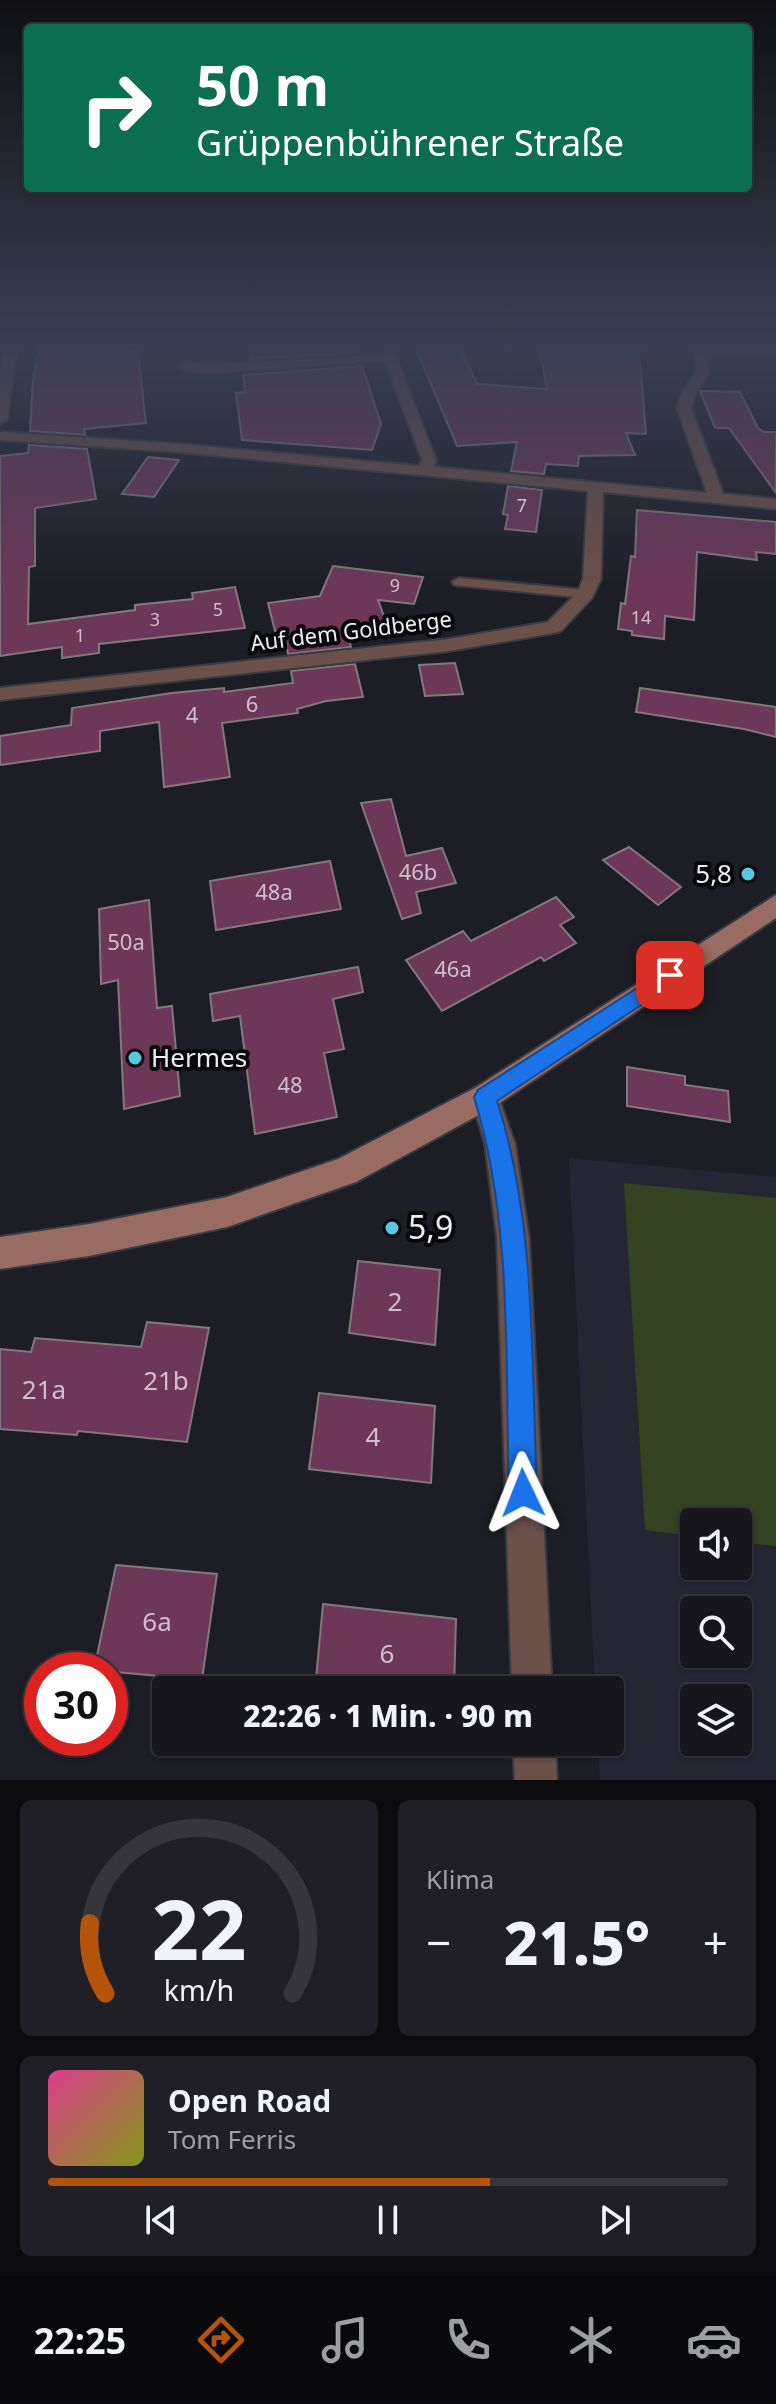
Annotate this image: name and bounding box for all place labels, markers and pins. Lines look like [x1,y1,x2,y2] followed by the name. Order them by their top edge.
[695,855,732,891] place label: 5,8
[739,865,757,883] marker: 5,8
[636,941,704,1009] pin
[151,1039,247,1075] place label: Hermes
[126,1049,144,1067] marker: Hermes
[408,1205,453,1248] place label: 5,9
[383,1219,401,1237] marker: 5,9

